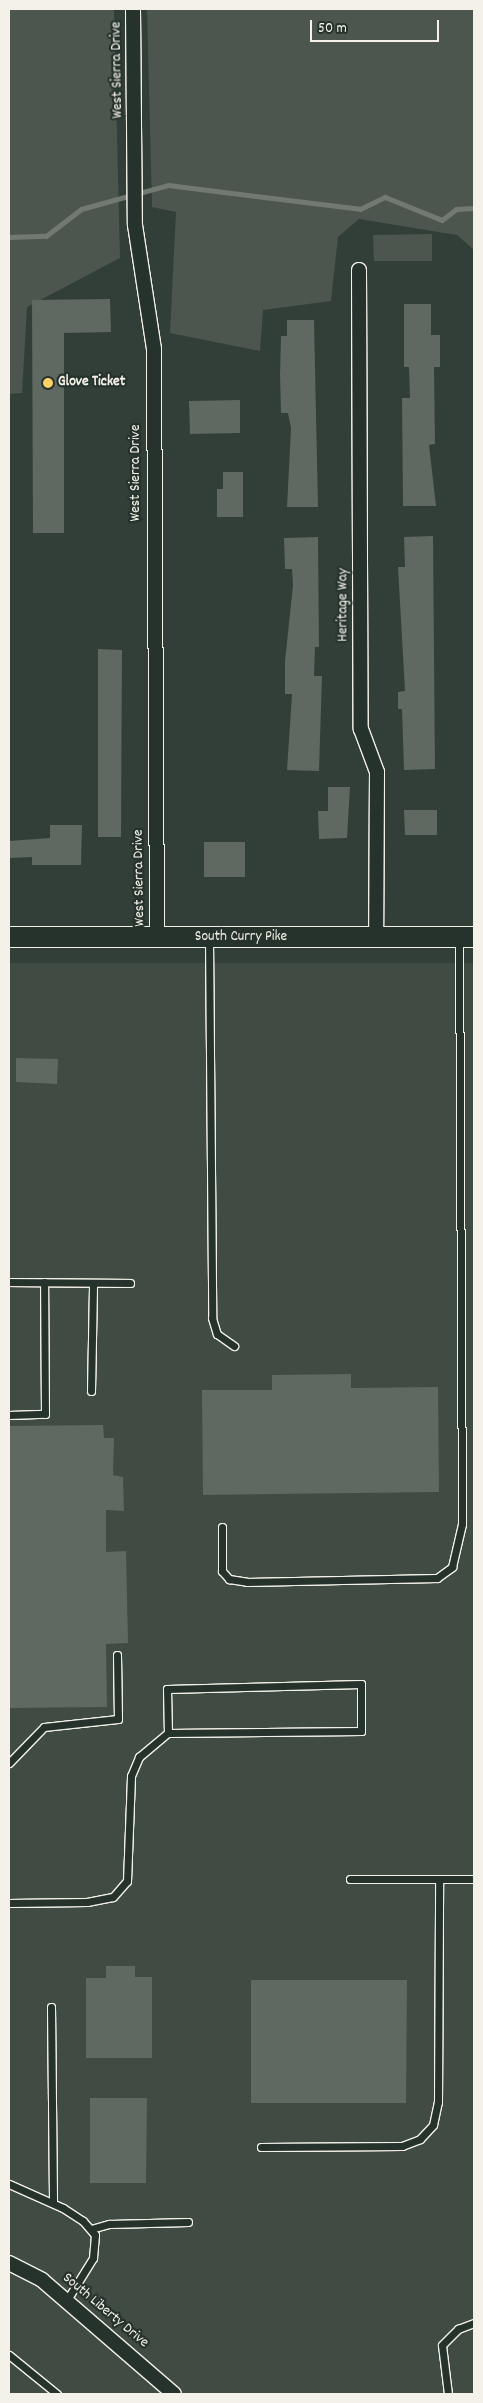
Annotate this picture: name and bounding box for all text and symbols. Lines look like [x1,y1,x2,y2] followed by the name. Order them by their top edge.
[313,10,442,42] scale bar
[318,18,347,40] text: 50 m
[108,21,128,119] street label: West Sierra Drive
[58,374,125,392] place label: Glove Ticket
[42,377,54,389] marker: Glove Ticket
[128,425,146,521] street label: West Sierra Drive
[335,568,353,642] street label: Heritage Way
[130,829,150,927] street label: West Sierra Drive
[195,929,287,947] street label: South Curry Pike
[58,2270,152,2352] street label: South Liberty Drive

